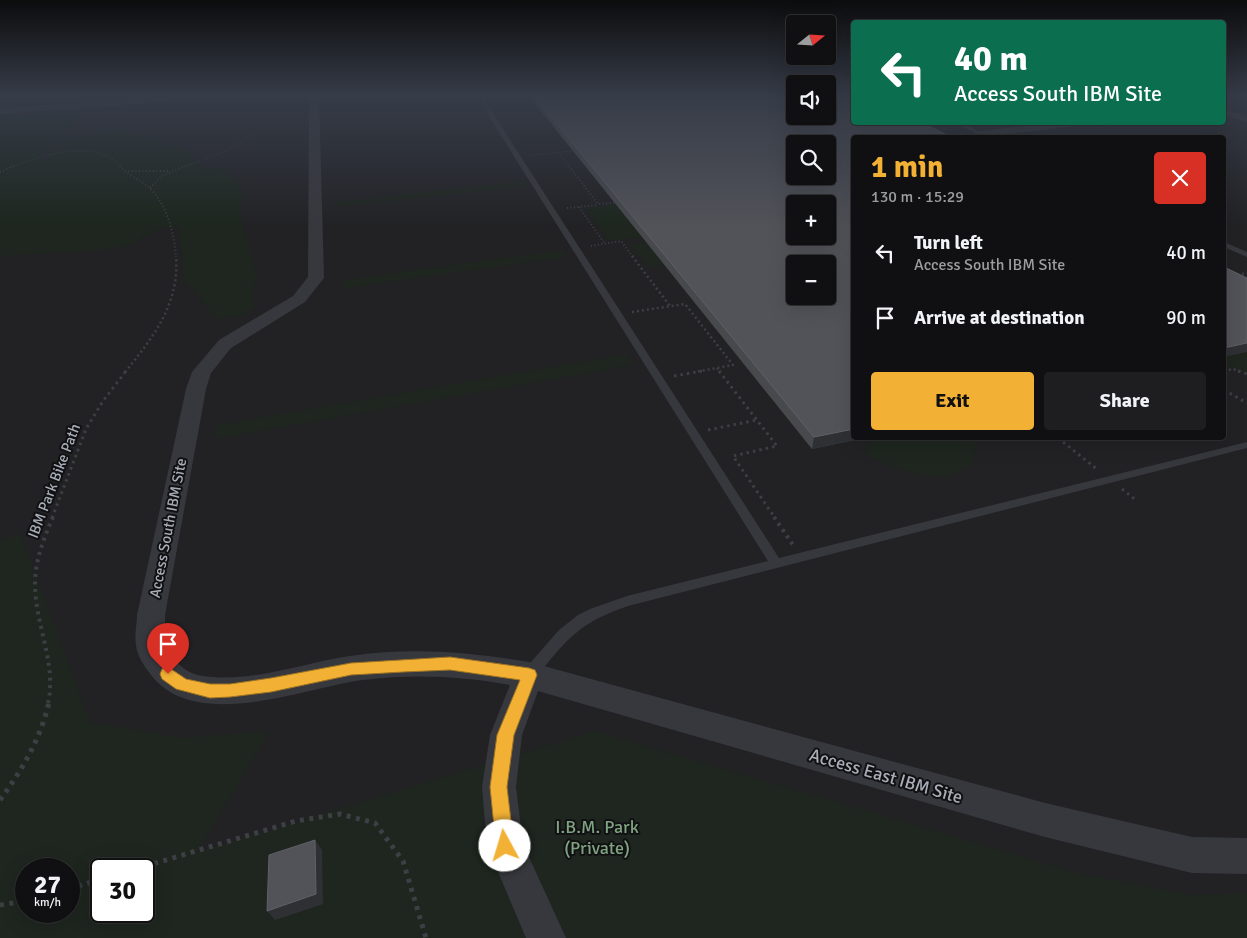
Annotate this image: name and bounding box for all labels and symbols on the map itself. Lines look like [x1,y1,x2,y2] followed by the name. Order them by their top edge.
[786,15,836,65] north arrow
[24,421,84,541] street label: IBM Park Bike Path
[146,457,190,599] street label: Access South IBM Site
[147,623,189,674] pin
[807,744,965,808] street label: Access East IBM Site
[555,816,639,859] park label: I.B.M. Park (Private)
[478,819,530,871] position arrow
[90,858,155,923] speed limit sign: 30

